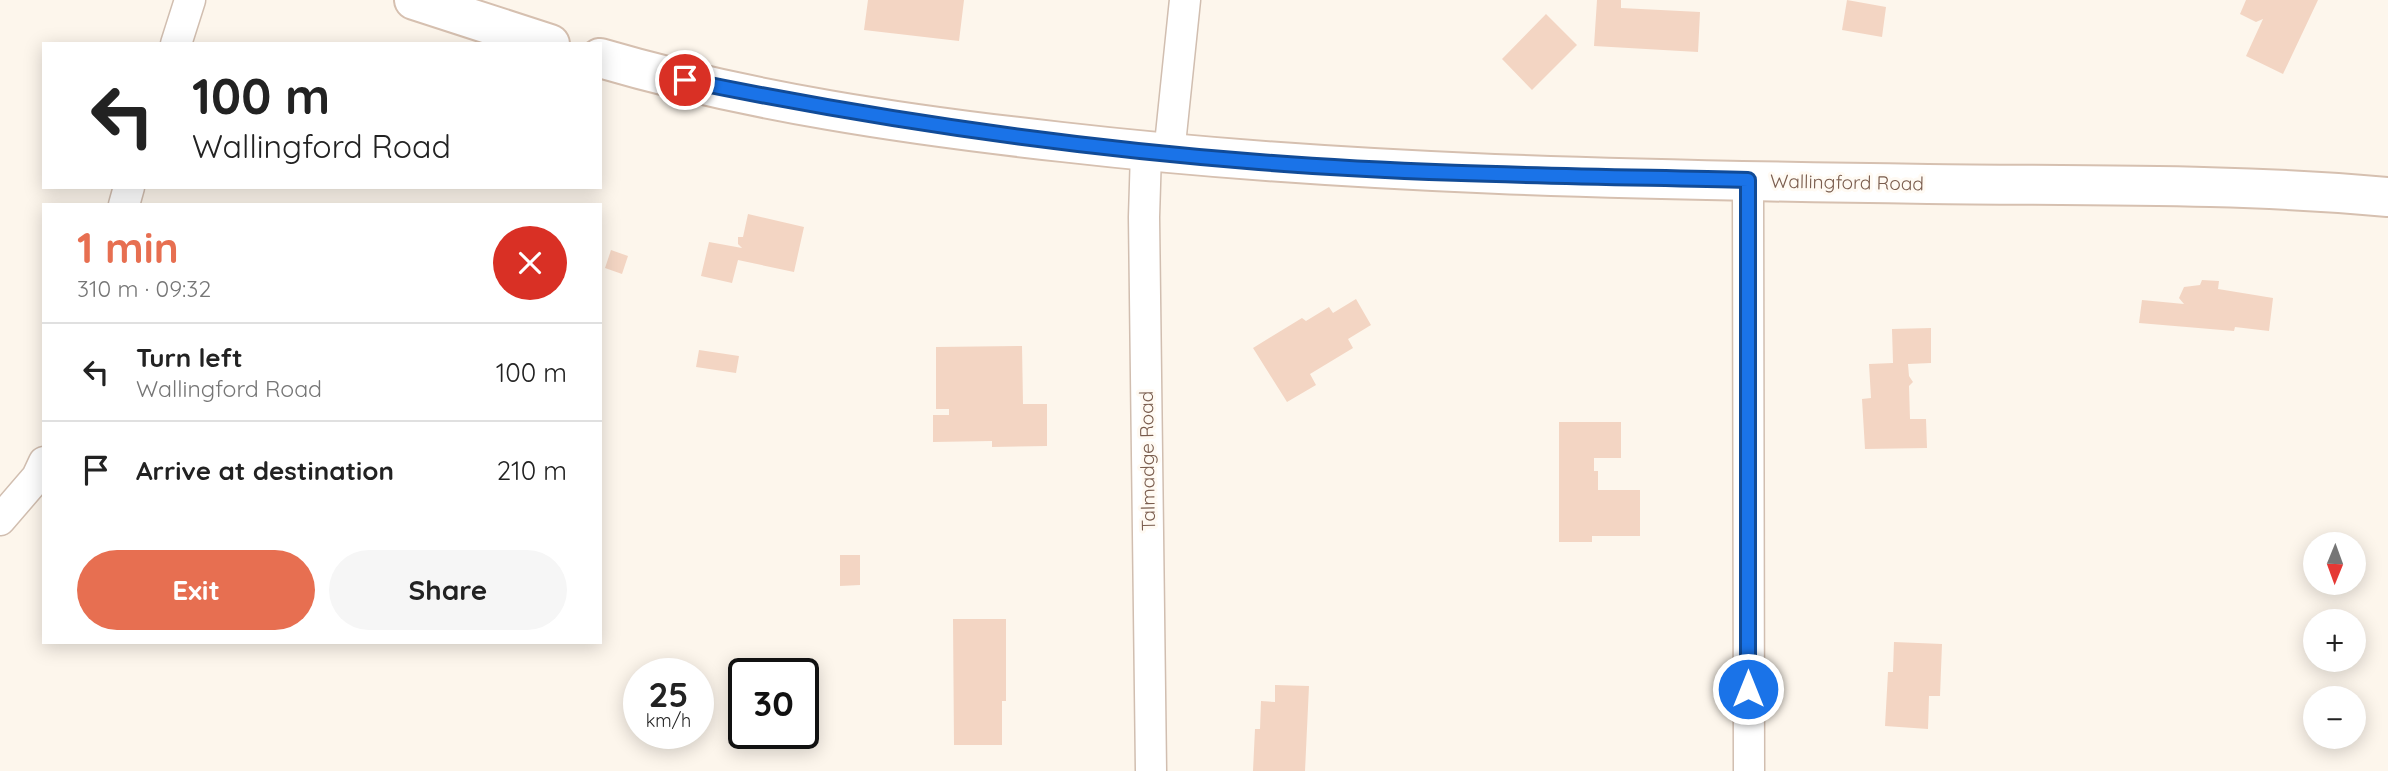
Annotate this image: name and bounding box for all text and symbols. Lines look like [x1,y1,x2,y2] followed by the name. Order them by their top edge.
[655,50,715,110] pin
[666,61,704,99] icon: arrive
[192,65,330,126] text: 100 m
[77,70,168,161] icon: left
[192,126,451,166] text: Wallingford Road
[1770,169,1924,195] street label: Wallingford Road
[77,221,179,274] text: 1 min
[493,226,567,300] button: close
[77,274,211,303] text: 310 m · 09:32
[136,341,243,374] text: Turn left
[77,353,115,391] icon: left
[496,356,567,389] text: 100 m
[136,374,322,403] text: Wallingford Road
[1134,391,1160,531] street label: Talmadge Road
[77,451,115,489] icon: arrive
[136,454,394,487] text: Arrive at destination
[497,454,567,487] text: 210 m
[2303,532,2366,595] north arrow
[2303,532,2366,749] map controls
[77,550,315,630] button: Exit
[329,550,567,630] button: Share
[2303,609,2366,672] button: +
[1711,652,1785,726] position arrow
[728,658,819,749] speed limit sign: 30
[648,672,689,716] text: 25
[2303,686,2366,749] button: −
[646,709,691,732] text: km/h

